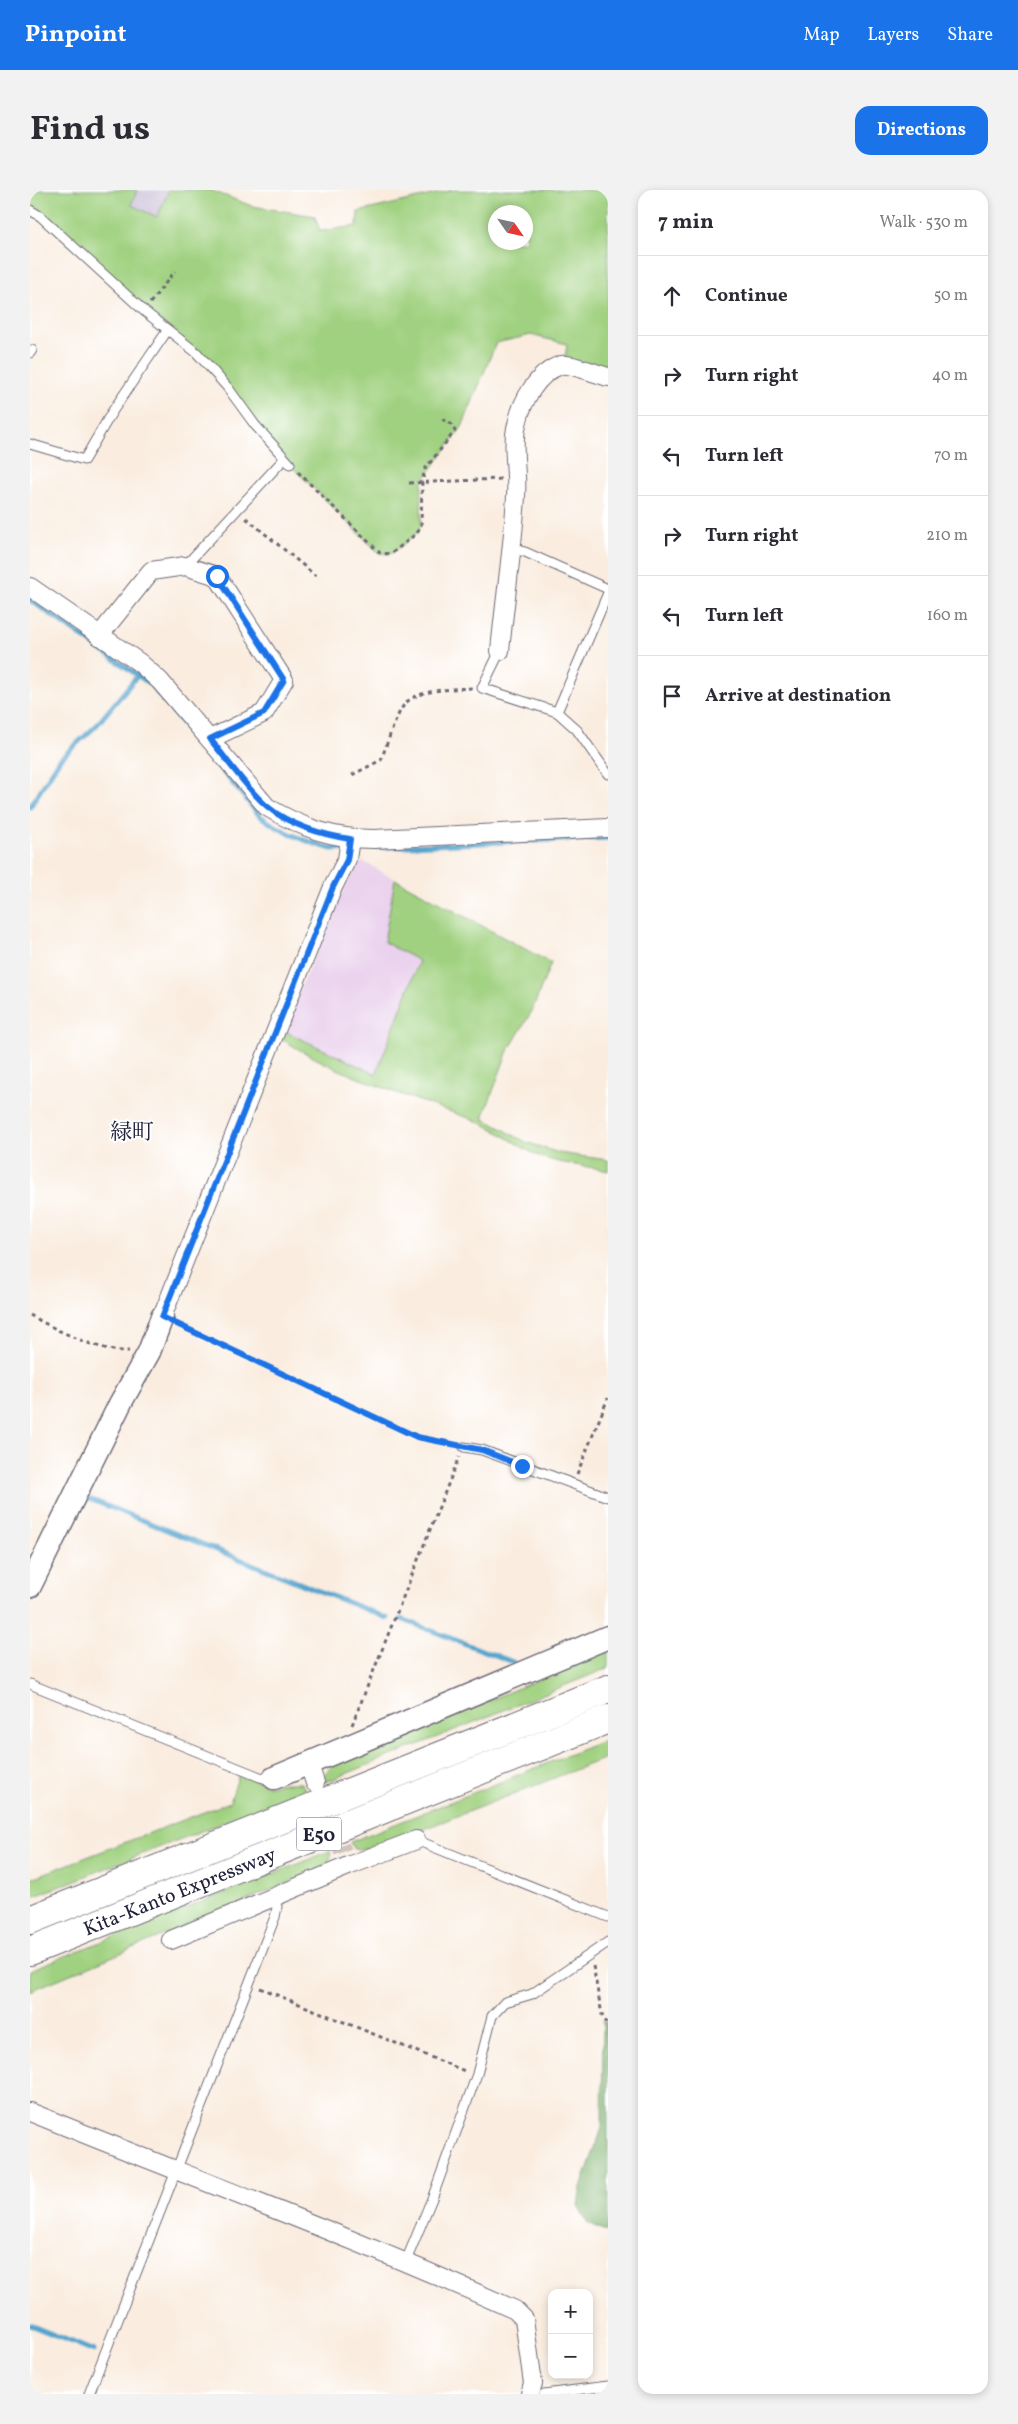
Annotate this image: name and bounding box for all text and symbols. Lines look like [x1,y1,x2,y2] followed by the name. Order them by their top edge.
[25,18,127,52] text: Pinpoint
[803,23,839,48] text: Map
[867,23,919,48] text: Layers
[947,23,993,48] text: Share
[30,106,150,154] text: Find us
[855,106,988,155] button: Directions
[488,205,533,250] north arrow
[658,208,714,237] text: 7 min
[880,212,968,234] text: Walk · 530 m
[658,282,686,310] icon: ahead
[705,283,788,309] text: Continue
[934,285,968,307] text: 50 m
[658,362,686,390] icon: right
[705,363,798,389] text: Turn right
[932,365,968,387] text: 40 m
[658,442,686,470] icon: left
[705,443,784,469] text: Turn left
[934,445,968,467] text: 70 m
[658,522,686,550] icon: right
[705,523,798,549] text: Turn right
[926,525,968,547] text: 210 m
[206,565,229,588] route start
[658,602,686,630] icon: left
[705,603,784,629] text: Turn left
[927,605,968,627] text: 160 m
[658,682,686,710] icon: arrive
[705,683,891,709] text: Arrive at destination
[110,1118,154,1149] district label: 緑町
[511,1455,534,1478] route end
[296,1818,342,1850] road number: E50
[80,1842,281,1944] street label: Kita-Kanto Expressway
[548,2289,593,2379] map controls
[548,2289,593,2334] button: +
[548,2334,593,2379] button: −

